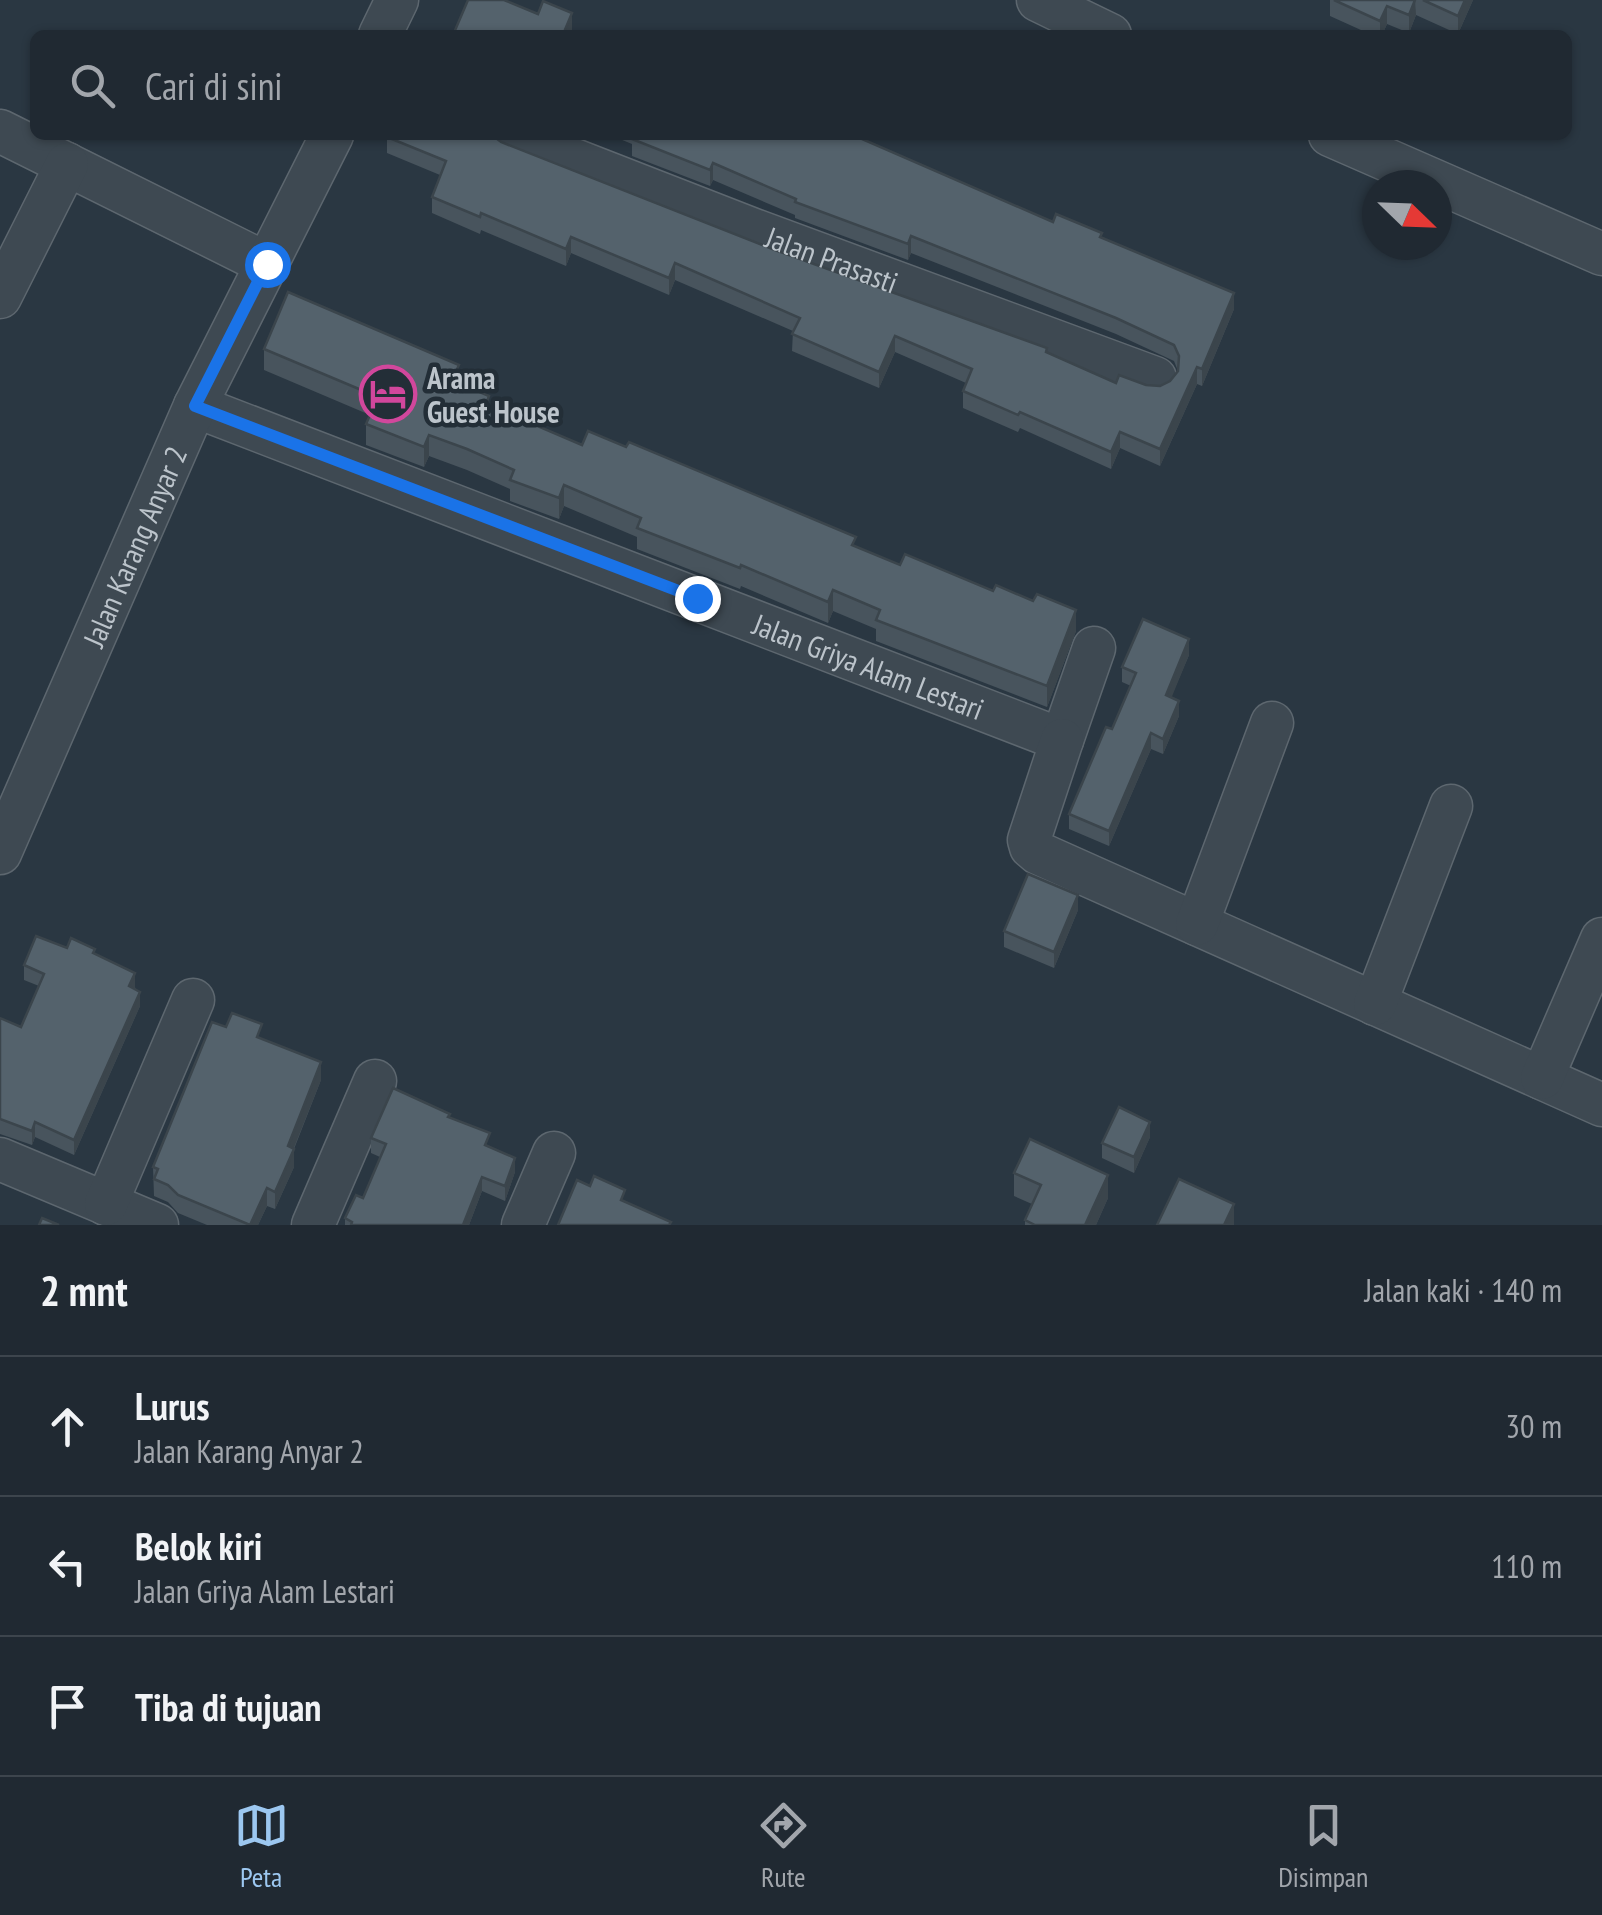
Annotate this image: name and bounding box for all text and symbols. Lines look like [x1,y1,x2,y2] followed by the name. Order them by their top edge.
[30,30,1572,140] search box
[65,58,120,113] icon: search
[145,61,283,110] text: Cari di sini
[1362,170,1452,260] north arrow
[760,216,903,301] street label: Jalan Prasasti
[245,242,291,288] route start
[426,358,560,431] place label: Arama Guest House
[358,364,418,424] hotel icon: Arama Guest House
[73,440,195,653] street label: Jalan Karang Anyar 2
[675,576,721,622] route end
[747,603,990,728] street label: Jalan Griya Alam Lestari
[40,1263,128,1318] text: 2 mnt
[1365,1269,1562,1311] text: Jalan kaki · 140 m
[135,1381,209,1430] text: Lurus
[40,1399,95,1454] icon: ahead
[1506,1405,1562,1447] text: 30 m
[135,1430,364,1472] text: Jalan Karang Anyar 2
[135,1521,262,1570] text: Belok kiri
[40,1539,95,1594] icon: left
[1491,1545,1562,1587] text: 110 m
[135,1570,395,1612] text: Jalan Griya Alam Lestari
[40,1679,95,1734] icon: arrive
[135,1682,321,1731] text: Tiba di tujuan
[234,1798,289,1895] tab: Peta
[756,1798,811,1895] tab: Rute
[1278,1798,1368,1895] tab: Disimpan

